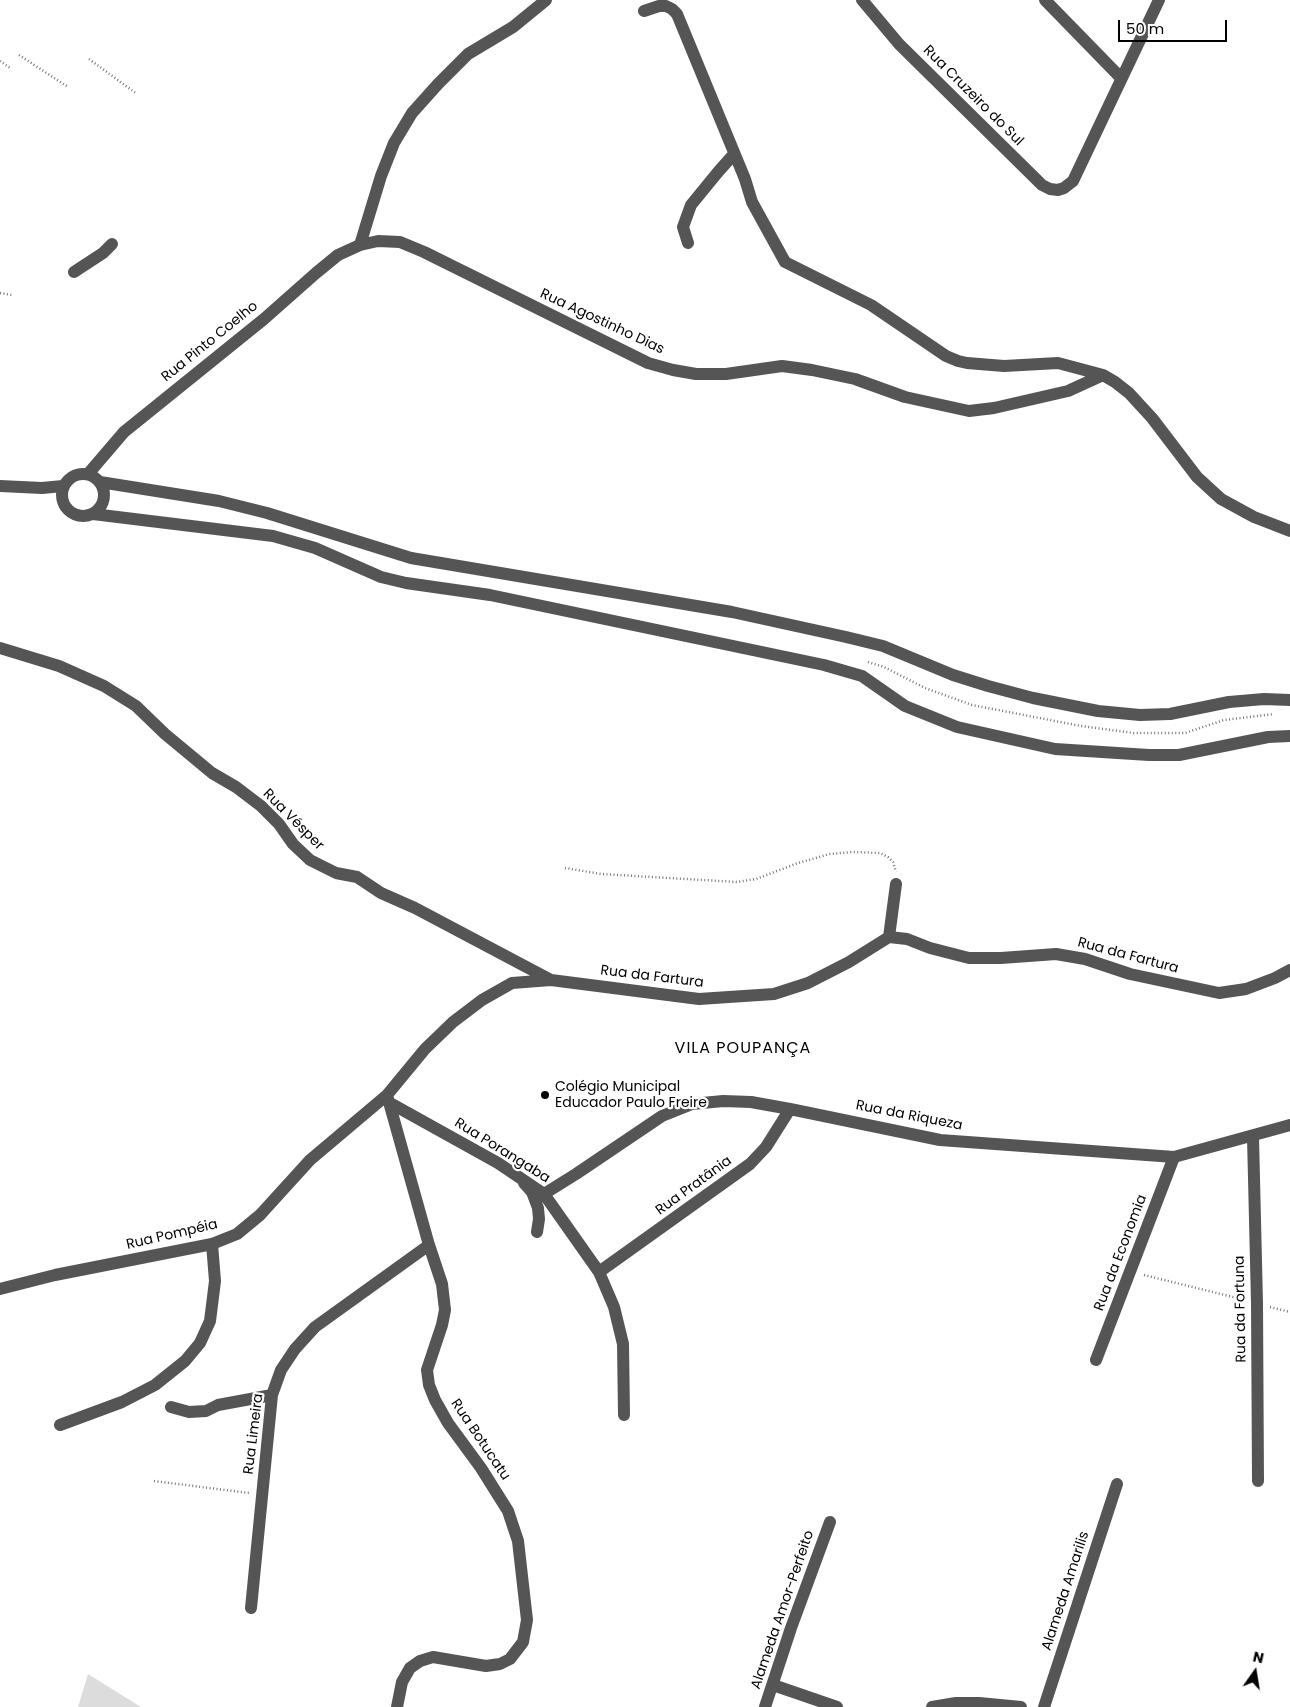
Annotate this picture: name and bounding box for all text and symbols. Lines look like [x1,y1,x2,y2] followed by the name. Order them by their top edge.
[1120,10,1229,42] scale bar
[1126,18,1164,39] text: 50 m
[919,42,1027,150] street label: Rua Cruzeiro do Sul
[537,286,667,358] street label: Rua Agostinho Dias
[159,298,261,386] street label: Rua Pinto Coelho
[259,786,327,854] street label: Rua Vésper
[1076,934,1180,978] street label: Rua da Fartura
[599,962,705,992] street label: Rua da Fartura
[673,1039,813,1059] district label: VILA POUPANÇA
[555,1079,707,1112] place label: Colégio Municipal Educador Paulo Freire
[539,1089,551,1101] marker: Colégio Municipal Educador Paulo Freire
[854,1097,964,1135] street label: Rua da Riqueza
[451,1115,553,1187] street label: Rua Porangaba
[653,1153,735,1219] street label: Rua Pratânia
[1091,1192,1151,1314] street label: Rua da Economia
[125,1216,219,1254] street label: Rua Pompéia
[1232,1255,1250,1363] street label: Rua da Fortuna
[241,1393,267,1475] street label: Rua Limeira
[447,1396,513,1484] street label: Rua Botucatu
[748,1528,818,1692] street label: Alameda Amor-Perfeito
[1039,1529,1093,1653] street label: Alameda Amarilis
[1251,1646,1266,1668] text: N
[1230,1647,1280,1697] north arrow

